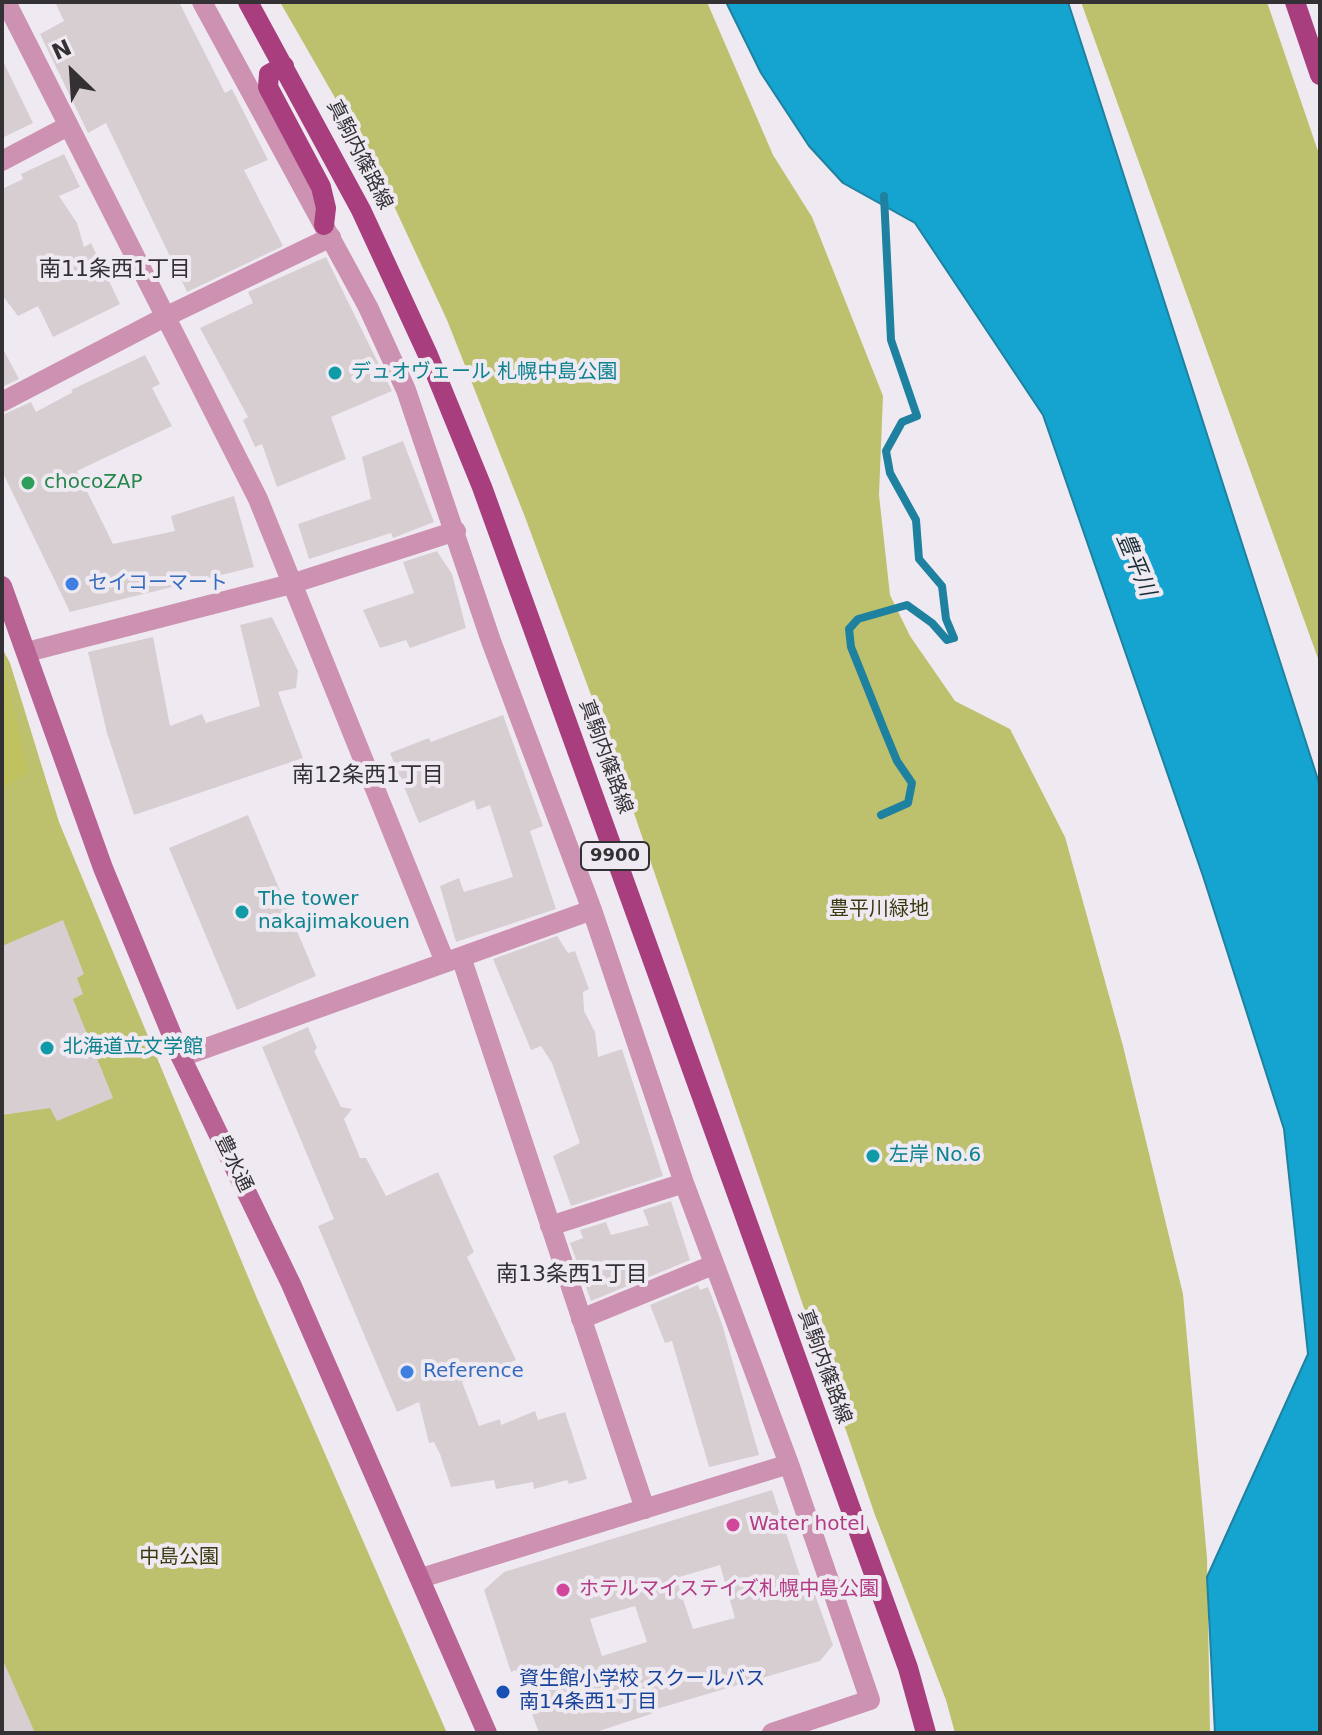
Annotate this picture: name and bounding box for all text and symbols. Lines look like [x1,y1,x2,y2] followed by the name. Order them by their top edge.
[32,32,112,112] north arrow
[48,35,75,65] text: N
[321,96,397,214] street label: 真駒内篠路線
[39,257,191,283] district label: 南11条西1丁目
[351,361,617,385] place label: デュオヴェール 札幌中島公園
[326,364,344,382] marker: デュオヴェール 札幌中島公園
[44,471,143,495] place label: chocoZAP
[19,474,37,492] marker: chocoZAP
[1110,529,1160,601] water label: 豊平川
[88,572,228,596] place label: セイコーマート
[63,575,81,593] marker: セイコーマート
[573,697,637,817] street label: 真駒内篠路線
[292,763,444,789] district label: 南12条西1丁目
[581,842,649,870] road number: 9900
[258,888,410,935] place label: The tower nakajimakouen
[829,898,929,922] park label: 豊平川緑地
[233,903,251,921] marker: The tower nakajimakouen
[63,1036,203,1060] place label: 北海道立文学館
[38,1039,56,1057] marker: 北海道立文学館
[209,1132,257,1196] street label: 豊水通
[889,1144,981,1168] place label: 左岸 No.6
[864,1147,882,1165] marker: 左岸 No.6
[496,1262,648,1288] district label: 南13条西1丁目
[792,1307,856,1427] street label: 真駒内篠路線
[423,1360,524,1384] place label: Reference
[398,1363,416,1381] marker: Reference
[749,1513,865,1537] place label: Water hotel
[724,1516,742,1534] marker: Water hotel
[139,1546,219,1570] park label: 中島公園
[579,1578,879,1602] place label: ホテルマイステイズ札幌中島公園
[554,1581,572,1599] marker: ホテルマイステイズ札幌中島公園
[519,1668,765,1715] place label: 資生館小学校 スクールバス 南14条西1丁目
[494,1683,512,1701] marker: 資生館小学校 スクールバス 南14条西1丁目

